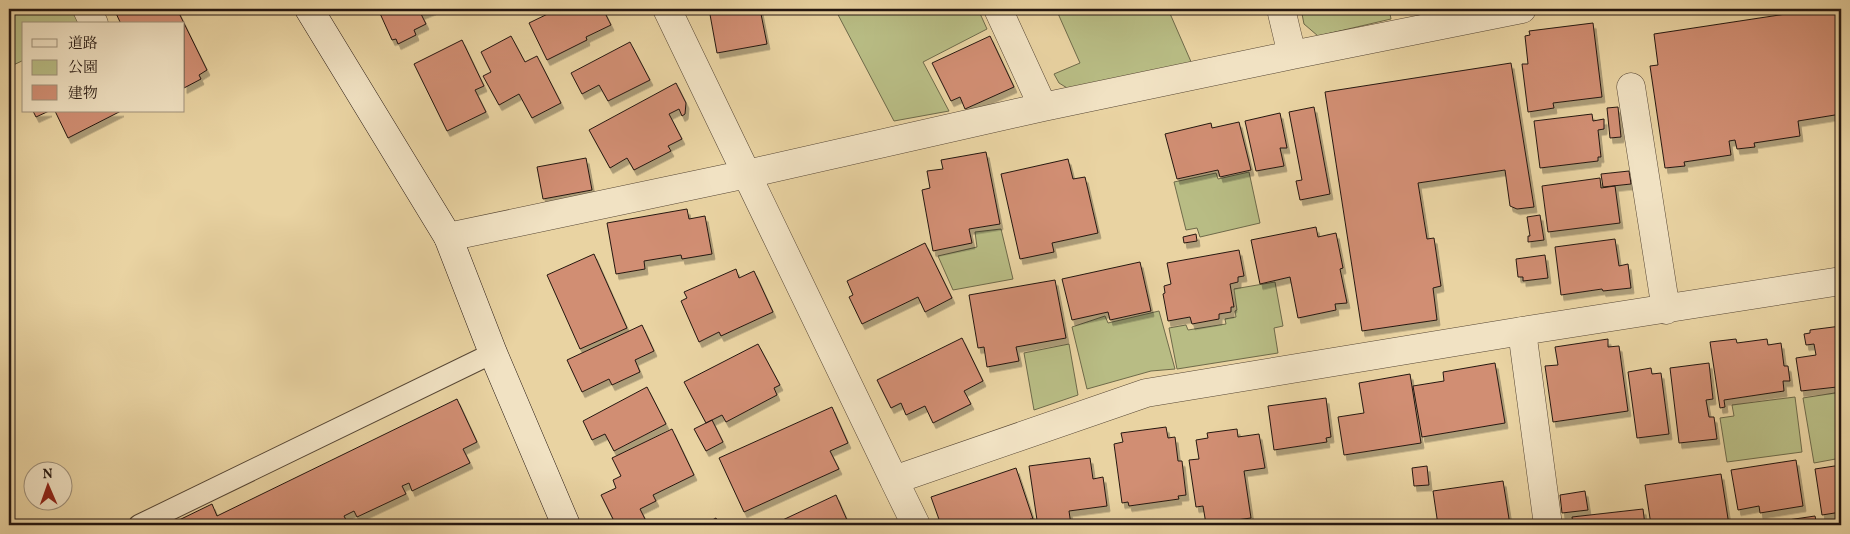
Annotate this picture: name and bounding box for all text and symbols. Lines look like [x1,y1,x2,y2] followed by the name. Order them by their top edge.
[22,22,185,112] legend
[68,34,98,55] text: 道路
[68,58,98,79] text: 公園
[68,84,98,105] text: 建物
[22,462,72,512] north arrow
[42,465,53,484] text: N

